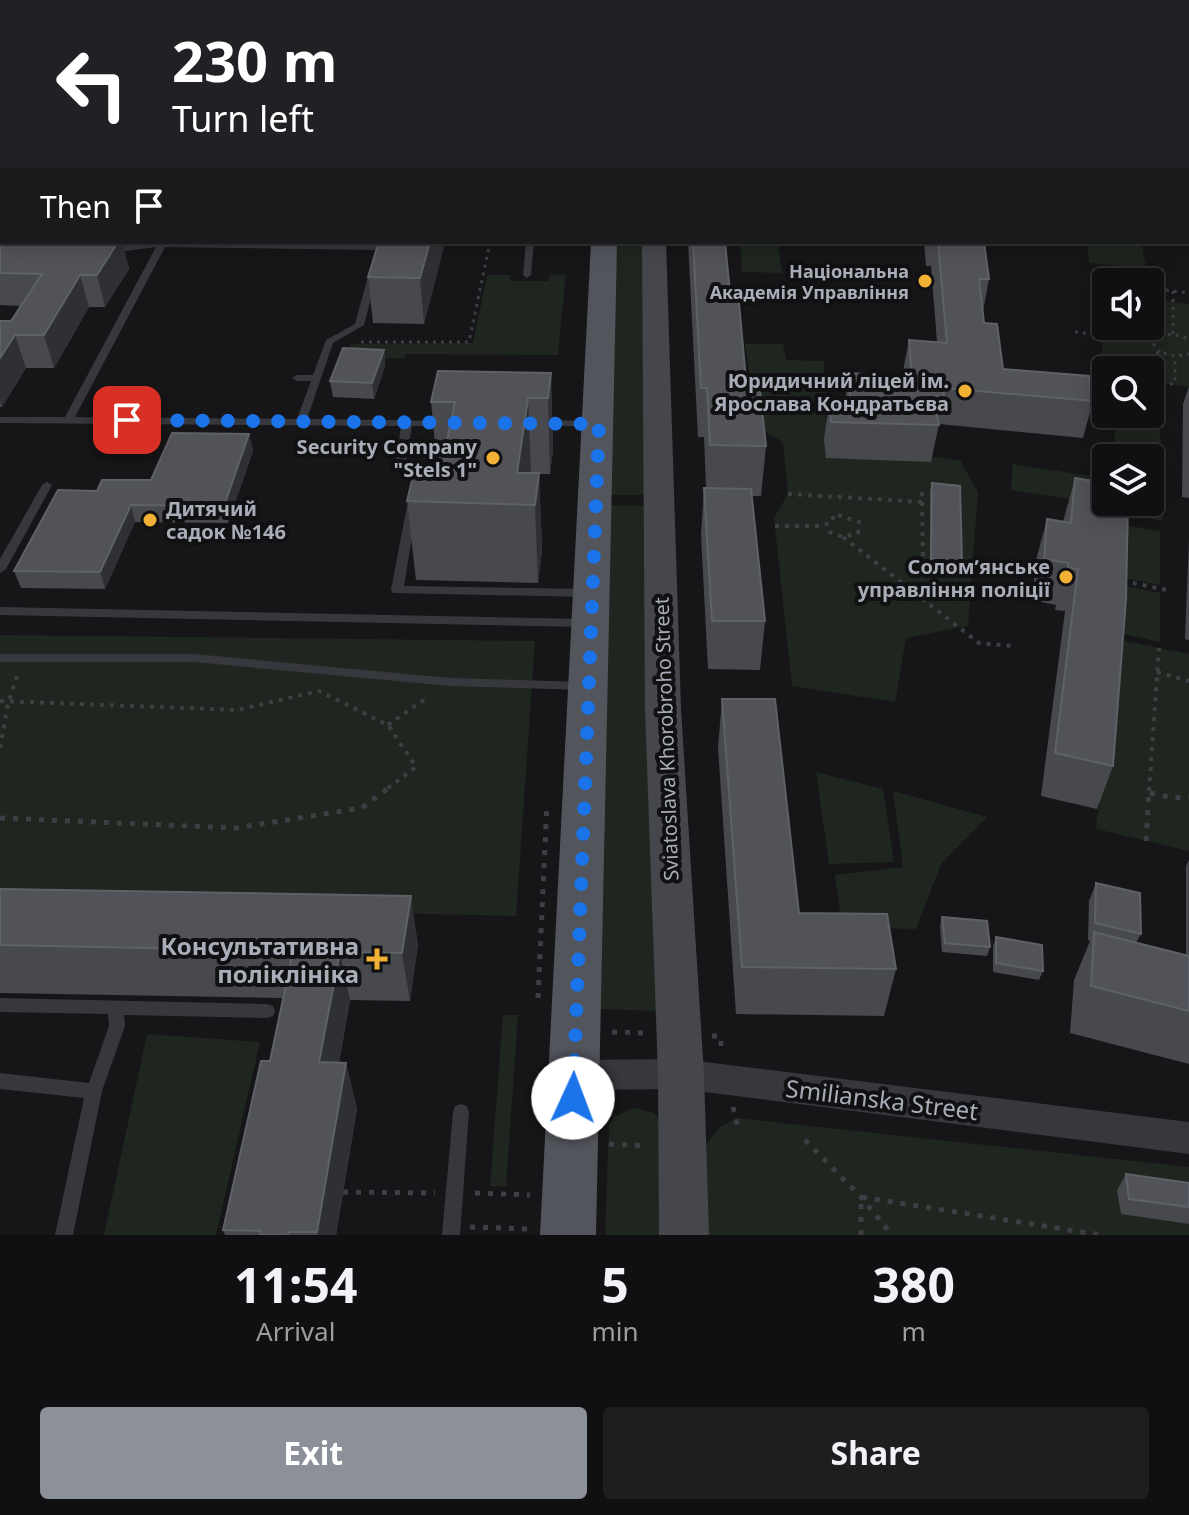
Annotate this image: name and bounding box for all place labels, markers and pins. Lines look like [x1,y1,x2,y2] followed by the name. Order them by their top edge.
[710,259,909,304] place label: Національна Академія Управління
[916,272,934,290] marker: Національна Академія Управління
[714,367,949,417] place label: Юридичний ліцей ім. Ярослава Кондратьєва
[956,382,974,400] marker: Юридичний ліцей ім. Ярослава Кондратьєва
[93,386,161,454] pin
[297,433,478,483] place label: Security Company "Stels 1"
[484,449,502,467] marker: Security Company "Stels 1"
[166,495,286,545] place label: Дитячий садок №146
[141,511,159,529] marker: Дитячий садок №146
[857,553,1050,603] place label: Соломʼянське управління поліції
[1057,568,1075,586] marker: Соломʼянське управління поліції
[161,929,359,990] place label: Консультативна поліклініка
[366,948,388,970] marker: Консультативна поліклініка

